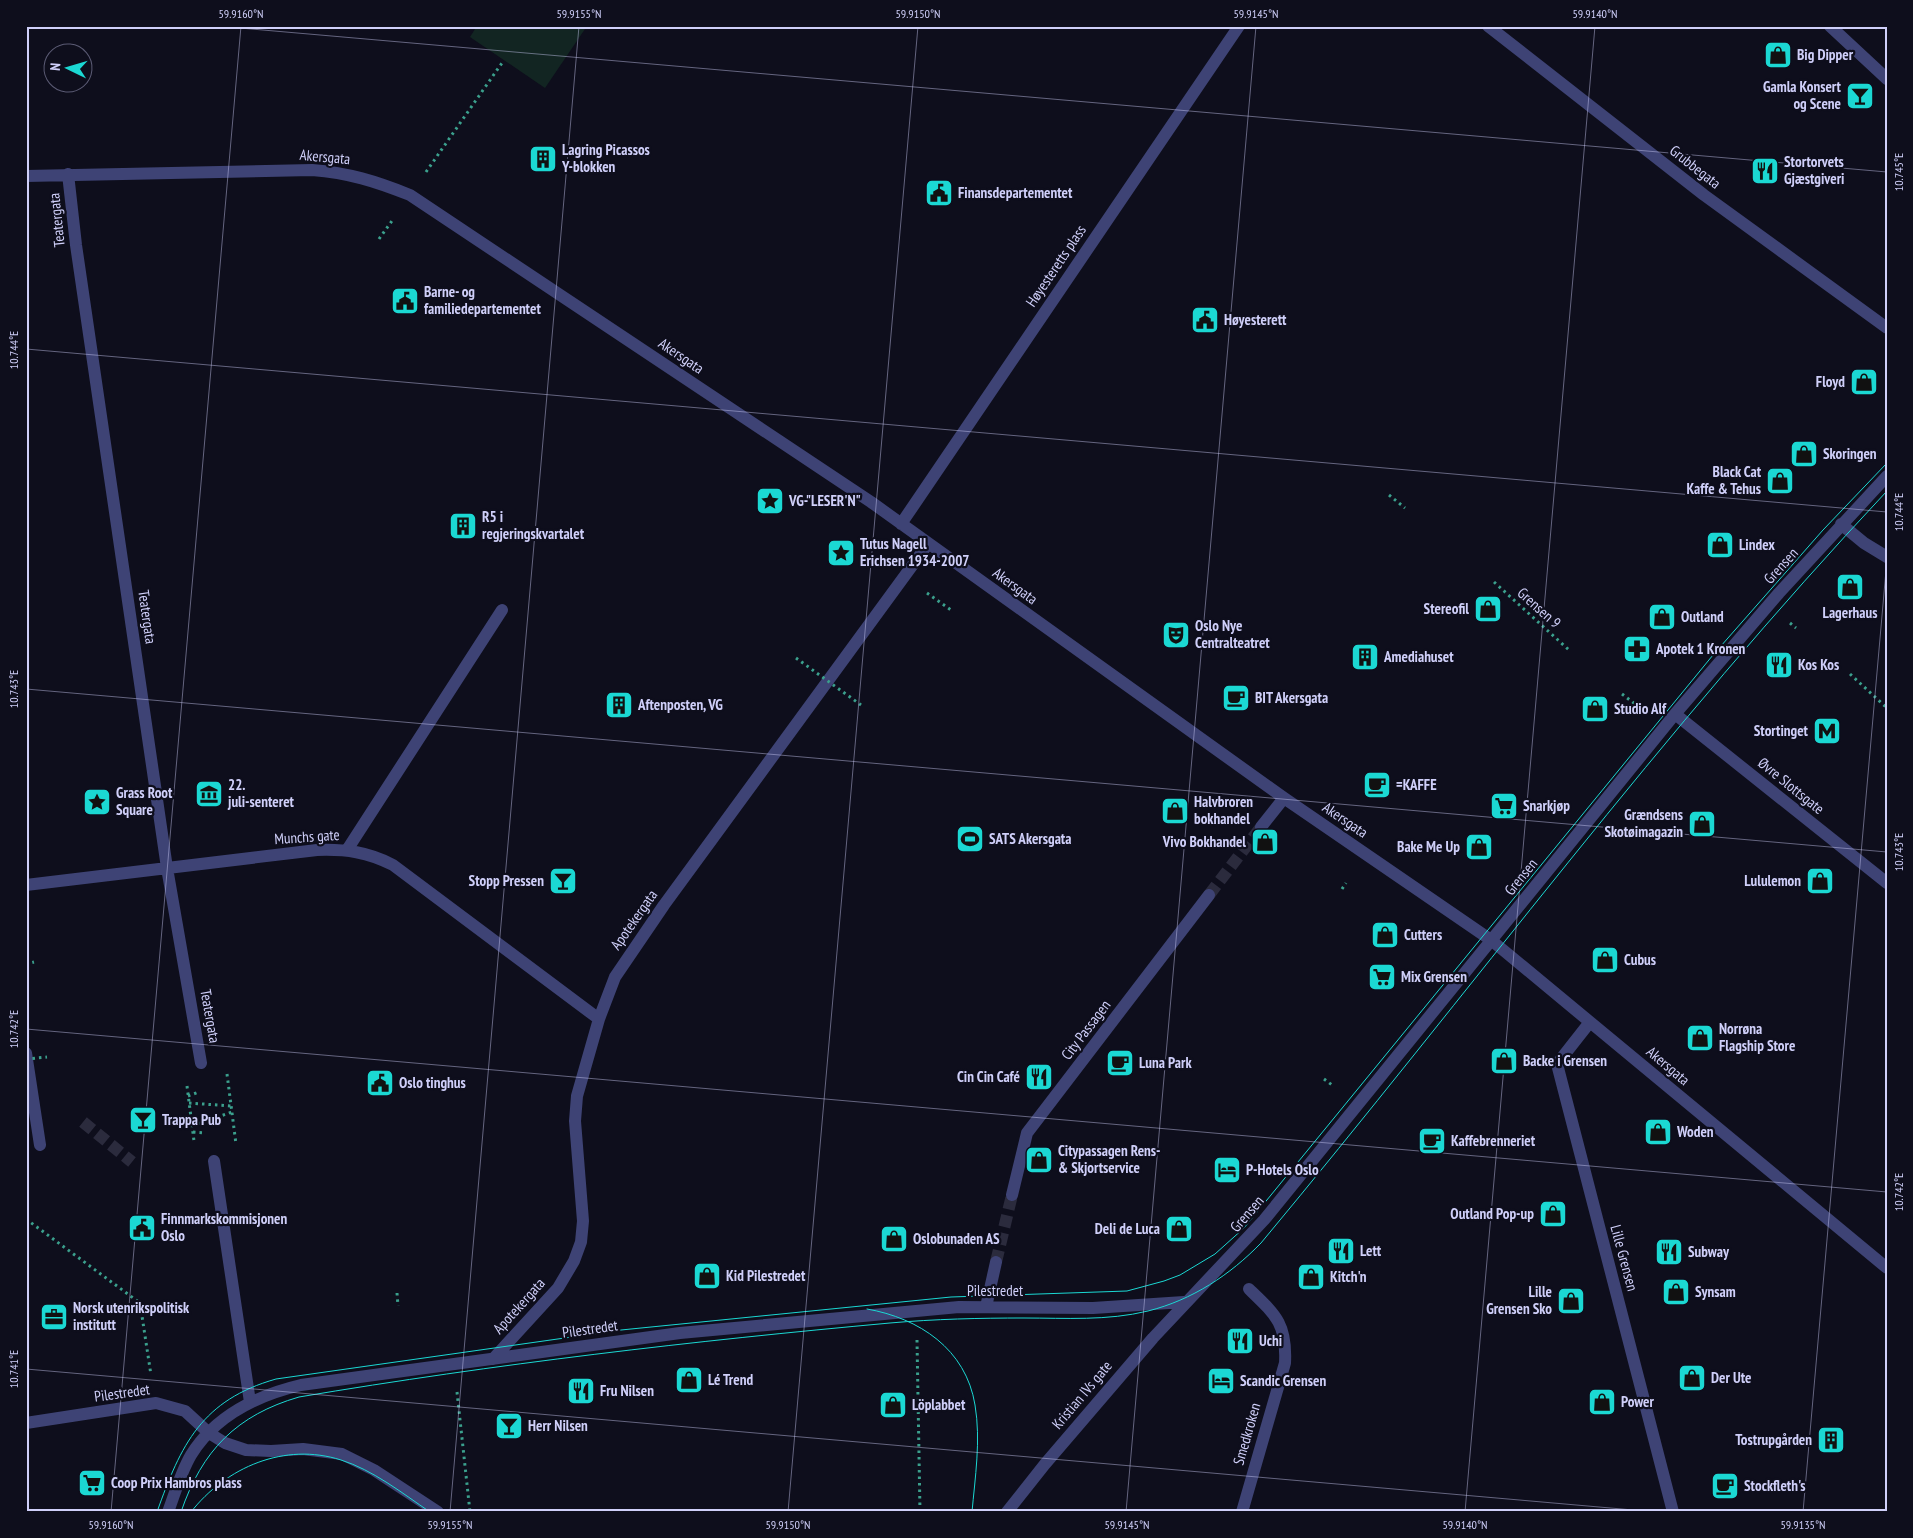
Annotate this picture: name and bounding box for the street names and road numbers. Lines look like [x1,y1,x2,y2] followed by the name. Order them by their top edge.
[1666,141,1725,192] street label: Grubbegata
[299,145,351,168] street label: Akersgata
[44,192,69,248] street label: Teatergata
[1021,221,1090,310] street label: Høyesteretts plass
[655,334,708,378] street label: Akersgata
[1759,544,1802,588] street label: Grensen
[989,563,1041,608] street label: Akersgata
[1514,583,1565,632] street label: Grensen 9
[134,589,161,645] street label: Teatergata
[1754,753,1828,818] street label: Øvre Slottsgate
[1319,798,1372,842] street label: Akersgata
[274,825,340,848] street label: Munchs gate
[1500,854,1541,899] street label: Grensen
[606,886,661,953] street label: Apotekergata
[196,988,225,1044] street label: Teatergata
[1057,996,1114,1063] street label: City Passagen
[1643,1042,1694,1089] street label: Akersgata
[1226,1192,1268,1236] street label: Grensen
[1607,1223,1642,1293] street label: Lille Grensen
[489,1274,549,1338] street label: Apotekergata
[967,1281,1023,1300] street label: Pilestredet
[561,1315,619,1342] street label: Pilestredet
[1048,1357,1116,1433] street label: Kristian IVs gate
[93,1379,151,1406] street label: Pilestredet
[1229,1401,1264,1467] street label: Smedkroken

